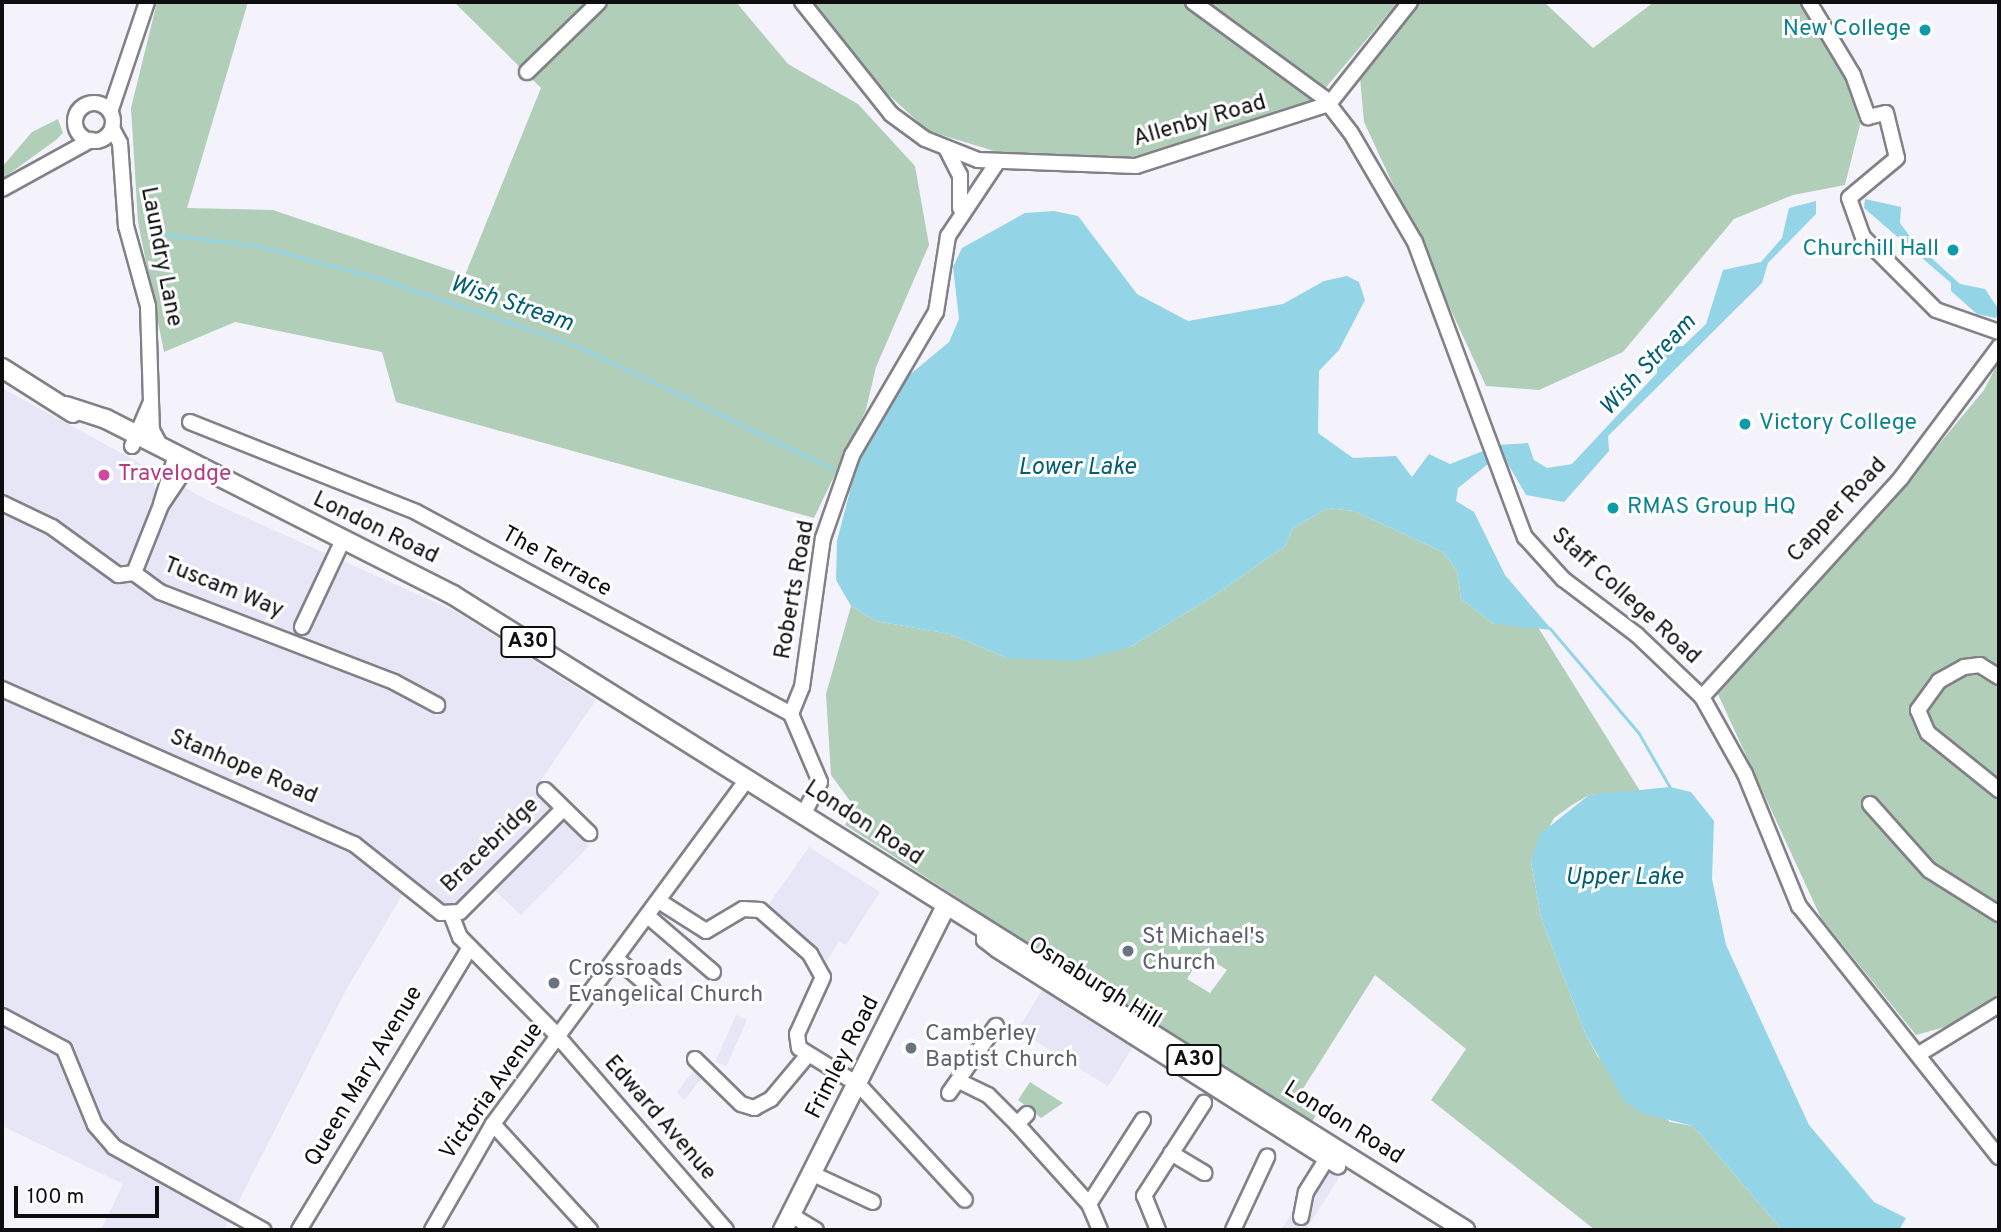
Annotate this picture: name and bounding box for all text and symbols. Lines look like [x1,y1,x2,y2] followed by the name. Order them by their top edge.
[1783,16,1911,44] place label: New College
[1917,22,1933,38] marker: New College
[1130,90,1270,154] street label: Allenby Road
[133,185,187,329] street label: Laundry Lane
[1802,236,1939,264] place label: Churchill Hall
[1945,242,1961,258] marker: Churchill Hall
[446,271,576,339] water label: Wish Stream
[1595,309,1703,423] water label: Wish Stream
[1759,410,1917,438] place label: Victory College
[1737,416,1753,432] marker: Victory College
[1782,453,1894,569] street label: Capper Road
[1018,455,1136,483] water label: Lower Lake
[118,461,231,489] place label: Travelodge
[96,467,112,483] marker: Travelodge
[308,487,442,571] street label: London Road
[1627,494,1796,522] place label: RMAS Group HQ
[1605,500,1621,516] marker: RMAS Group HQ
[770,518,822,662] street label: Roberts Road
[496,521,616,605] street label: The Terrace
[1545,523,1705,671] street label: Staff College Road
[159,552,287,626] street label: Tuscam Way
[500,624,556,660] road number: A30
[165,724,321,812] street label: Stanhope Road
[798,775,928,873] street label: London Road
[436,792,546,900] street label: Bracebridge
[1565,865,1683,893] water label: Upper Lake
[1142,924,1265,978] place label: St Michael's Church
[1022,932,1166,1036] street label: Osnaburgh Hill
[1120,943,1136,959] marker: St Michael's Church
[568,956,763,1010] place label: Crossroads Evangelical Church
[546,975,562,991] marker: Crossroads Evangelical Church
[300,981,430,1173] street label: Queen Mary Avenue
[801,992,887,1124] street label: Frimley Road
[435,1018,551,1166] street label: Victoria Avenue
[925,1021,1078,1075] place label: Camberley Baptist Church
[903,1040,919,1056] marker: Camberley Baptist Church
[1166,1042,1222,1078] road number: A30
[597,1050,721,1188] street label: Edward Avenue
[1278,1076,1408,1172] street label: London Road
[18,1172,163,1216] scale bar
[27,1184,84,1211] text: 100 m

